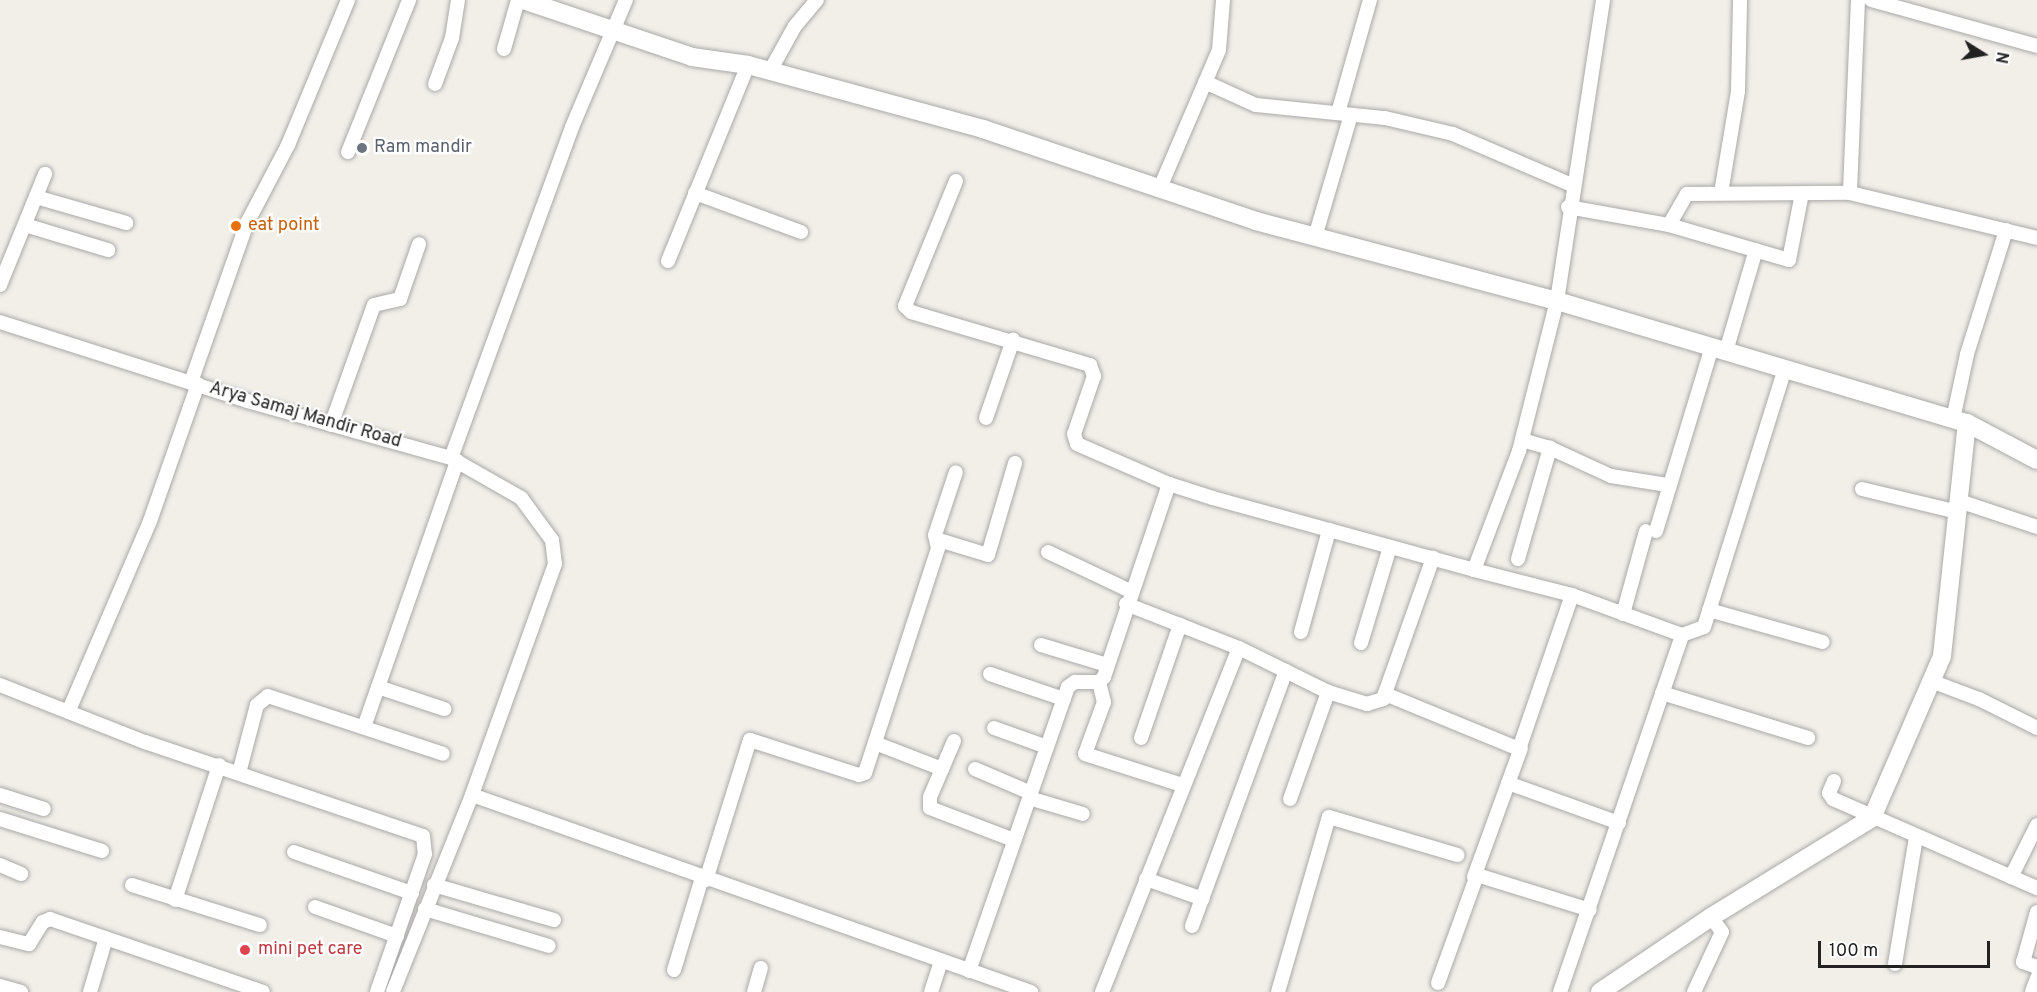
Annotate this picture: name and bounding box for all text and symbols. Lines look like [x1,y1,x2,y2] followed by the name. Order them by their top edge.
[1953,24,2013,84] north arrow
[1990,50,2012,65] text: N
[374,137,472,159] place label: Ram mandir
[355,141,369,155] marker: Ram mandir
[248,215,320,237] place label: eat point
[229,219,243,233] marker: eat point
[207,378,403,454] street label: Arya Samaj Mandir Road
[1821,929,1994,967] scale bar
[258,939,363,961] place label: mini pet care
[1829,940,1878,963] text: 100 m
[236,941,254,959] marker: mini pet care

